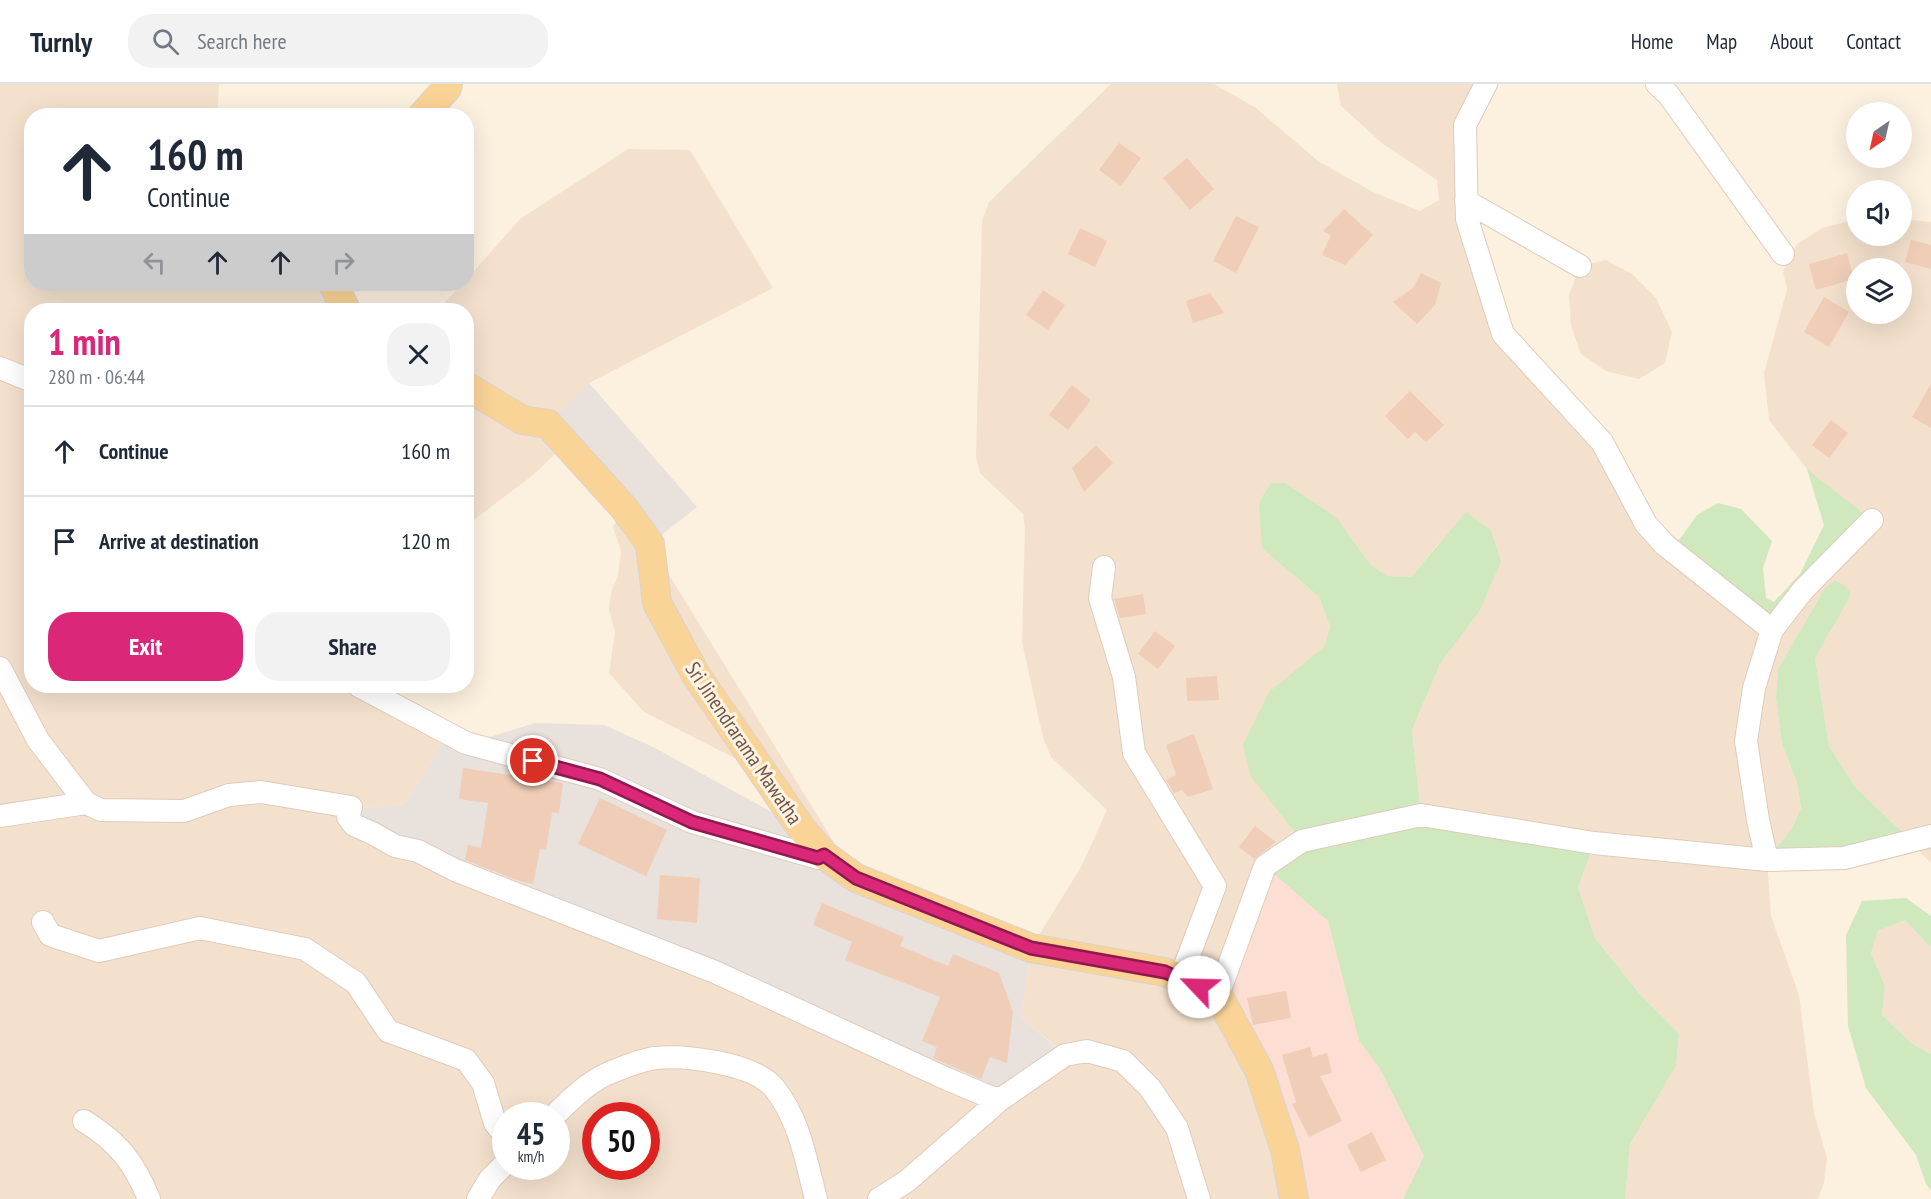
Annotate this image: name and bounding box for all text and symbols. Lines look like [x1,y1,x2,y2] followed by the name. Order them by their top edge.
[128,14,548,68] search box
[30,23,92,60] text: Turnly
[149,25,182,58] icon: search
[197,27,287,55] text: Search here
[1631,28,1673,55] text: Home
[1706,28,1737,55] text: Map
[1770,28,1813,55] text: About
[1846,28,1901,55] text: Contact
[1846,102,1912,168] north arrow
[1846,102,1912,324] map controls
[147,127,244,182] text: 160 m
[48,132,126,210] icon: ahead
[147,180,230,214] text: Continue
[1846,180,1912,246] button: sound
[138,246,171,279] icon: left
[201,246,234,279] icon: ahead
[264,246,297,279] icon: ahead
[327,246,360,279] icon: right
[1846,258,1912,324] button: layers
[48,318,121,365] text: 1 min
[387,323,450,386] button: close
[48,364,145,390] text: 280 m · 06:44
[48,435,81,468] icon: ahead
[99,437,169,465] text: Continue
[401,437,450,465] text: 160 m
[48,525,81,558] icon: arrive
[99,527,259,555] text: Arrive at destination
[401,527,450,555] text: 120 m
[48,612,243,681] button: Exit
[255,612,450,681] button: Share
[680,657,808,829] street label: Sri Jinendrarama Mawatha
[507,735,558,786] pin
[516,744,549,777] icon: arrive
[1167,955,1231,1019] position arrow
[582,1102,660,1180] speed limit sign: 50
[517,1114,545,1153] text: 45
[518,1147,544,1166] text: km/h

